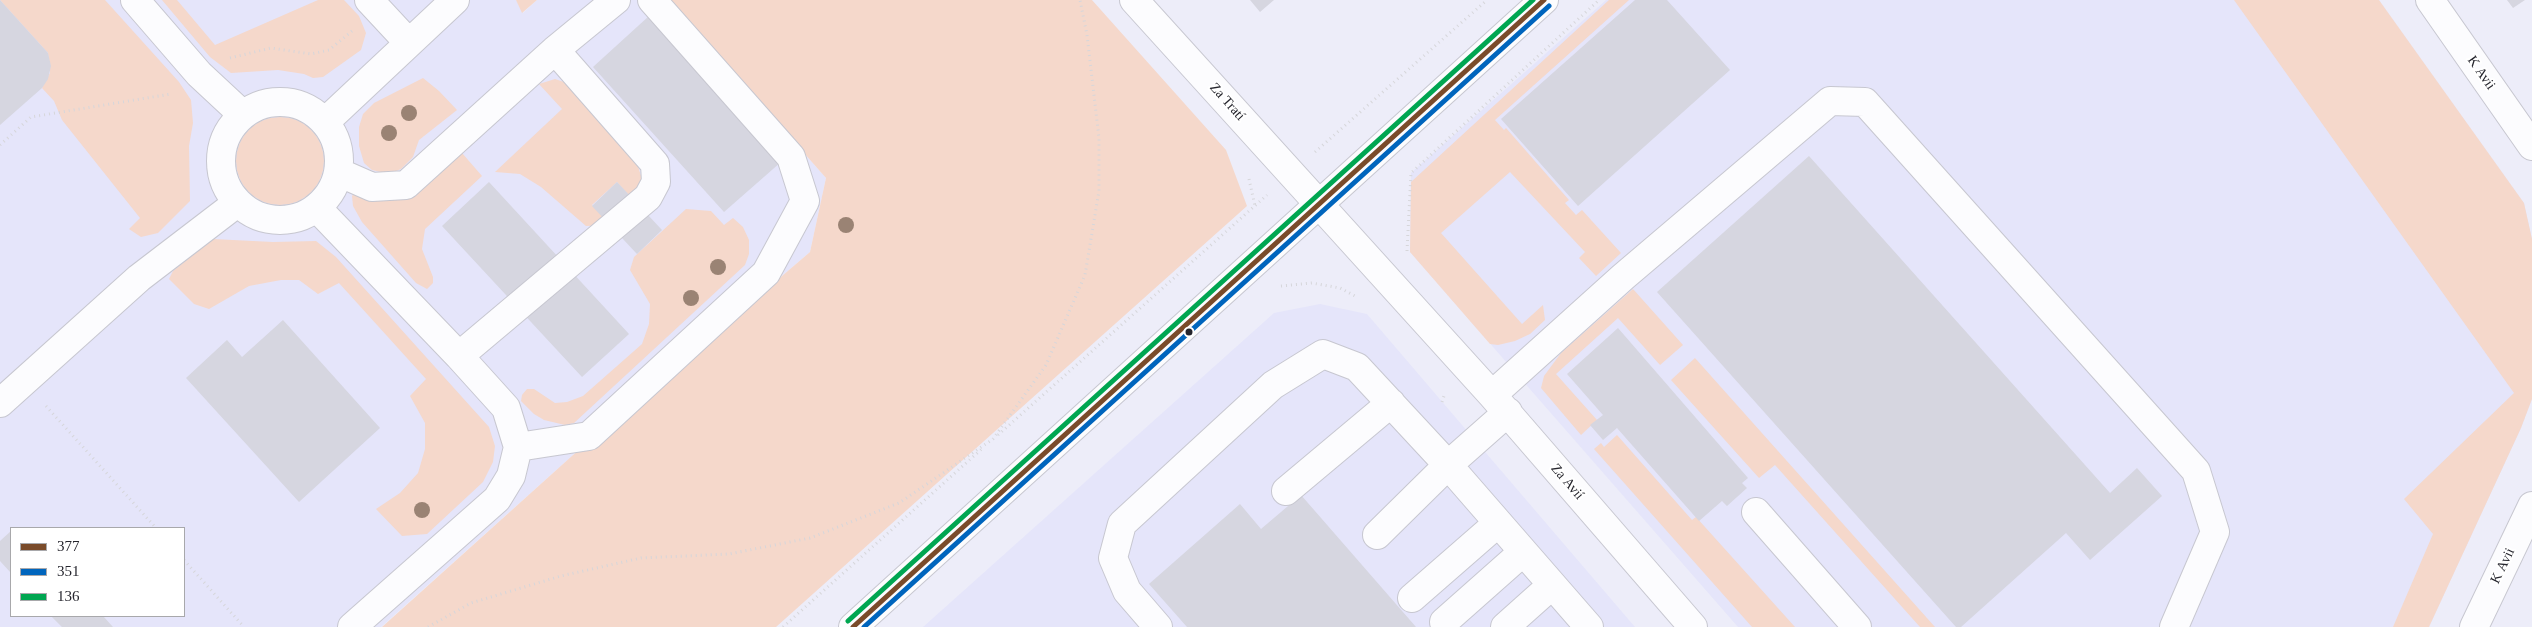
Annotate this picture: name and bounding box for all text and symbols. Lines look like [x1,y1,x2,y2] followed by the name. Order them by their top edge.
[2463,53,2499,93] street label: K Avii
[1206,80,1248,124] street label: Za Tratí
[1184,327,1194,337] unlabelled marker
[1547,461,1587,503] street label: Za Avií
[10,527,185,617] legend
[57,538,80,554] text: 377
[2487,545,2519,587] street label: K Avii
[57,563,80,579] text: 351
[57,588,80,604] text: 136

